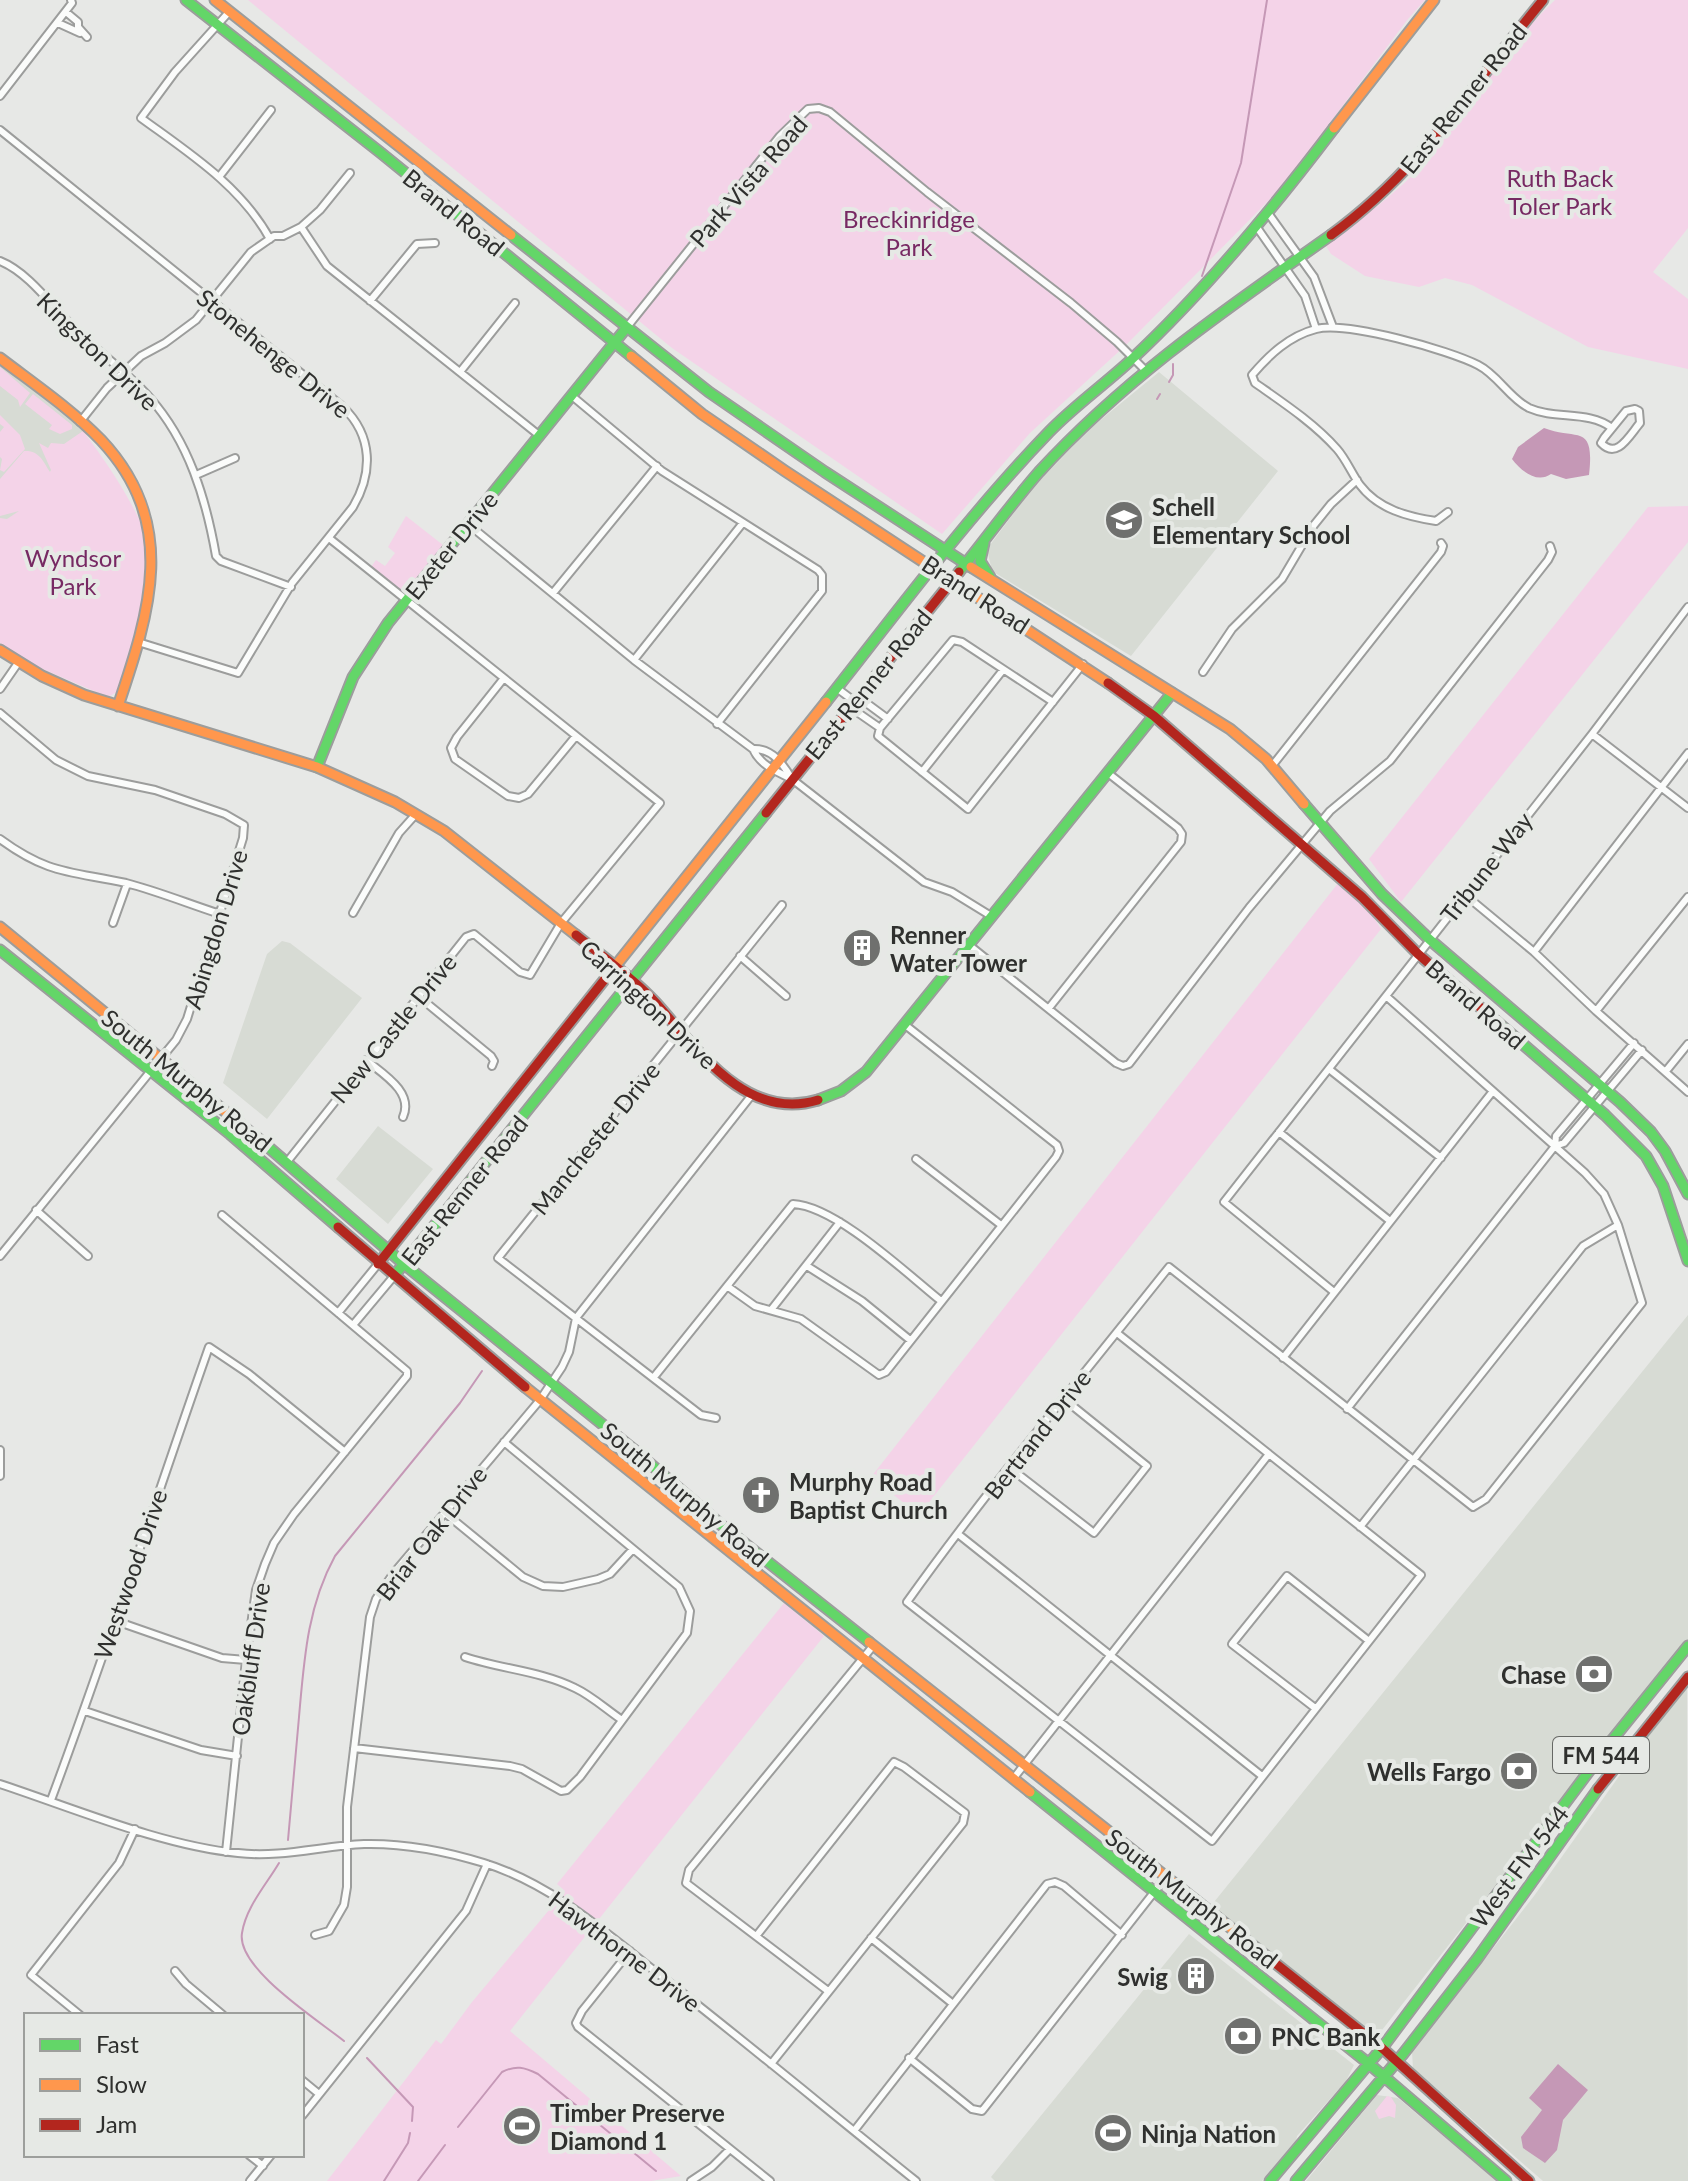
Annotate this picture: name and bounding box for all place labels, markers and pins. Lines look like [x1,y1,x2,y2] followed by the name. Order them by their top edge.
[1152,492,1351,549] place label: Schell Elementary School
[1103,499,1145,541] school or university icon: Schell Elementary School
[890,920,1027,977] place label: Renner Water Tower
[841,927,883,969] building icon: Renner Water Tower
[789,1467,948,1524] place label: Murphy Road Baptist Church
[740,1474,782,1516] church icon: Murphy Road Baptist Church
[1573,1653,1615,1695] bank icon: Chase
[1501,1660,1566,1689] place label: Chase
[1498,1750,1540,1792] bank icon: Wells Fargo
[1367,1757,1491,1786] place label: Wells Fargo
[1175,1955,1217,1997] building icon: Swig
[1117,1962,1168,1991] place label: Swig
[1222,2015,1264,2057] bank icon: PNC Bank
[1271,2022,1380,2051] place label: PNC Bank
[550,2098,725,2155] place label: Timber Preserve Diamond 1
[501,2105,543,2147] sports icon: Timber Preserve Diamond 1
[1092,2112,1134,2154] sports icon: Ninja Nation
[1141,2119,1276,2148] place label: Ninja Nation

